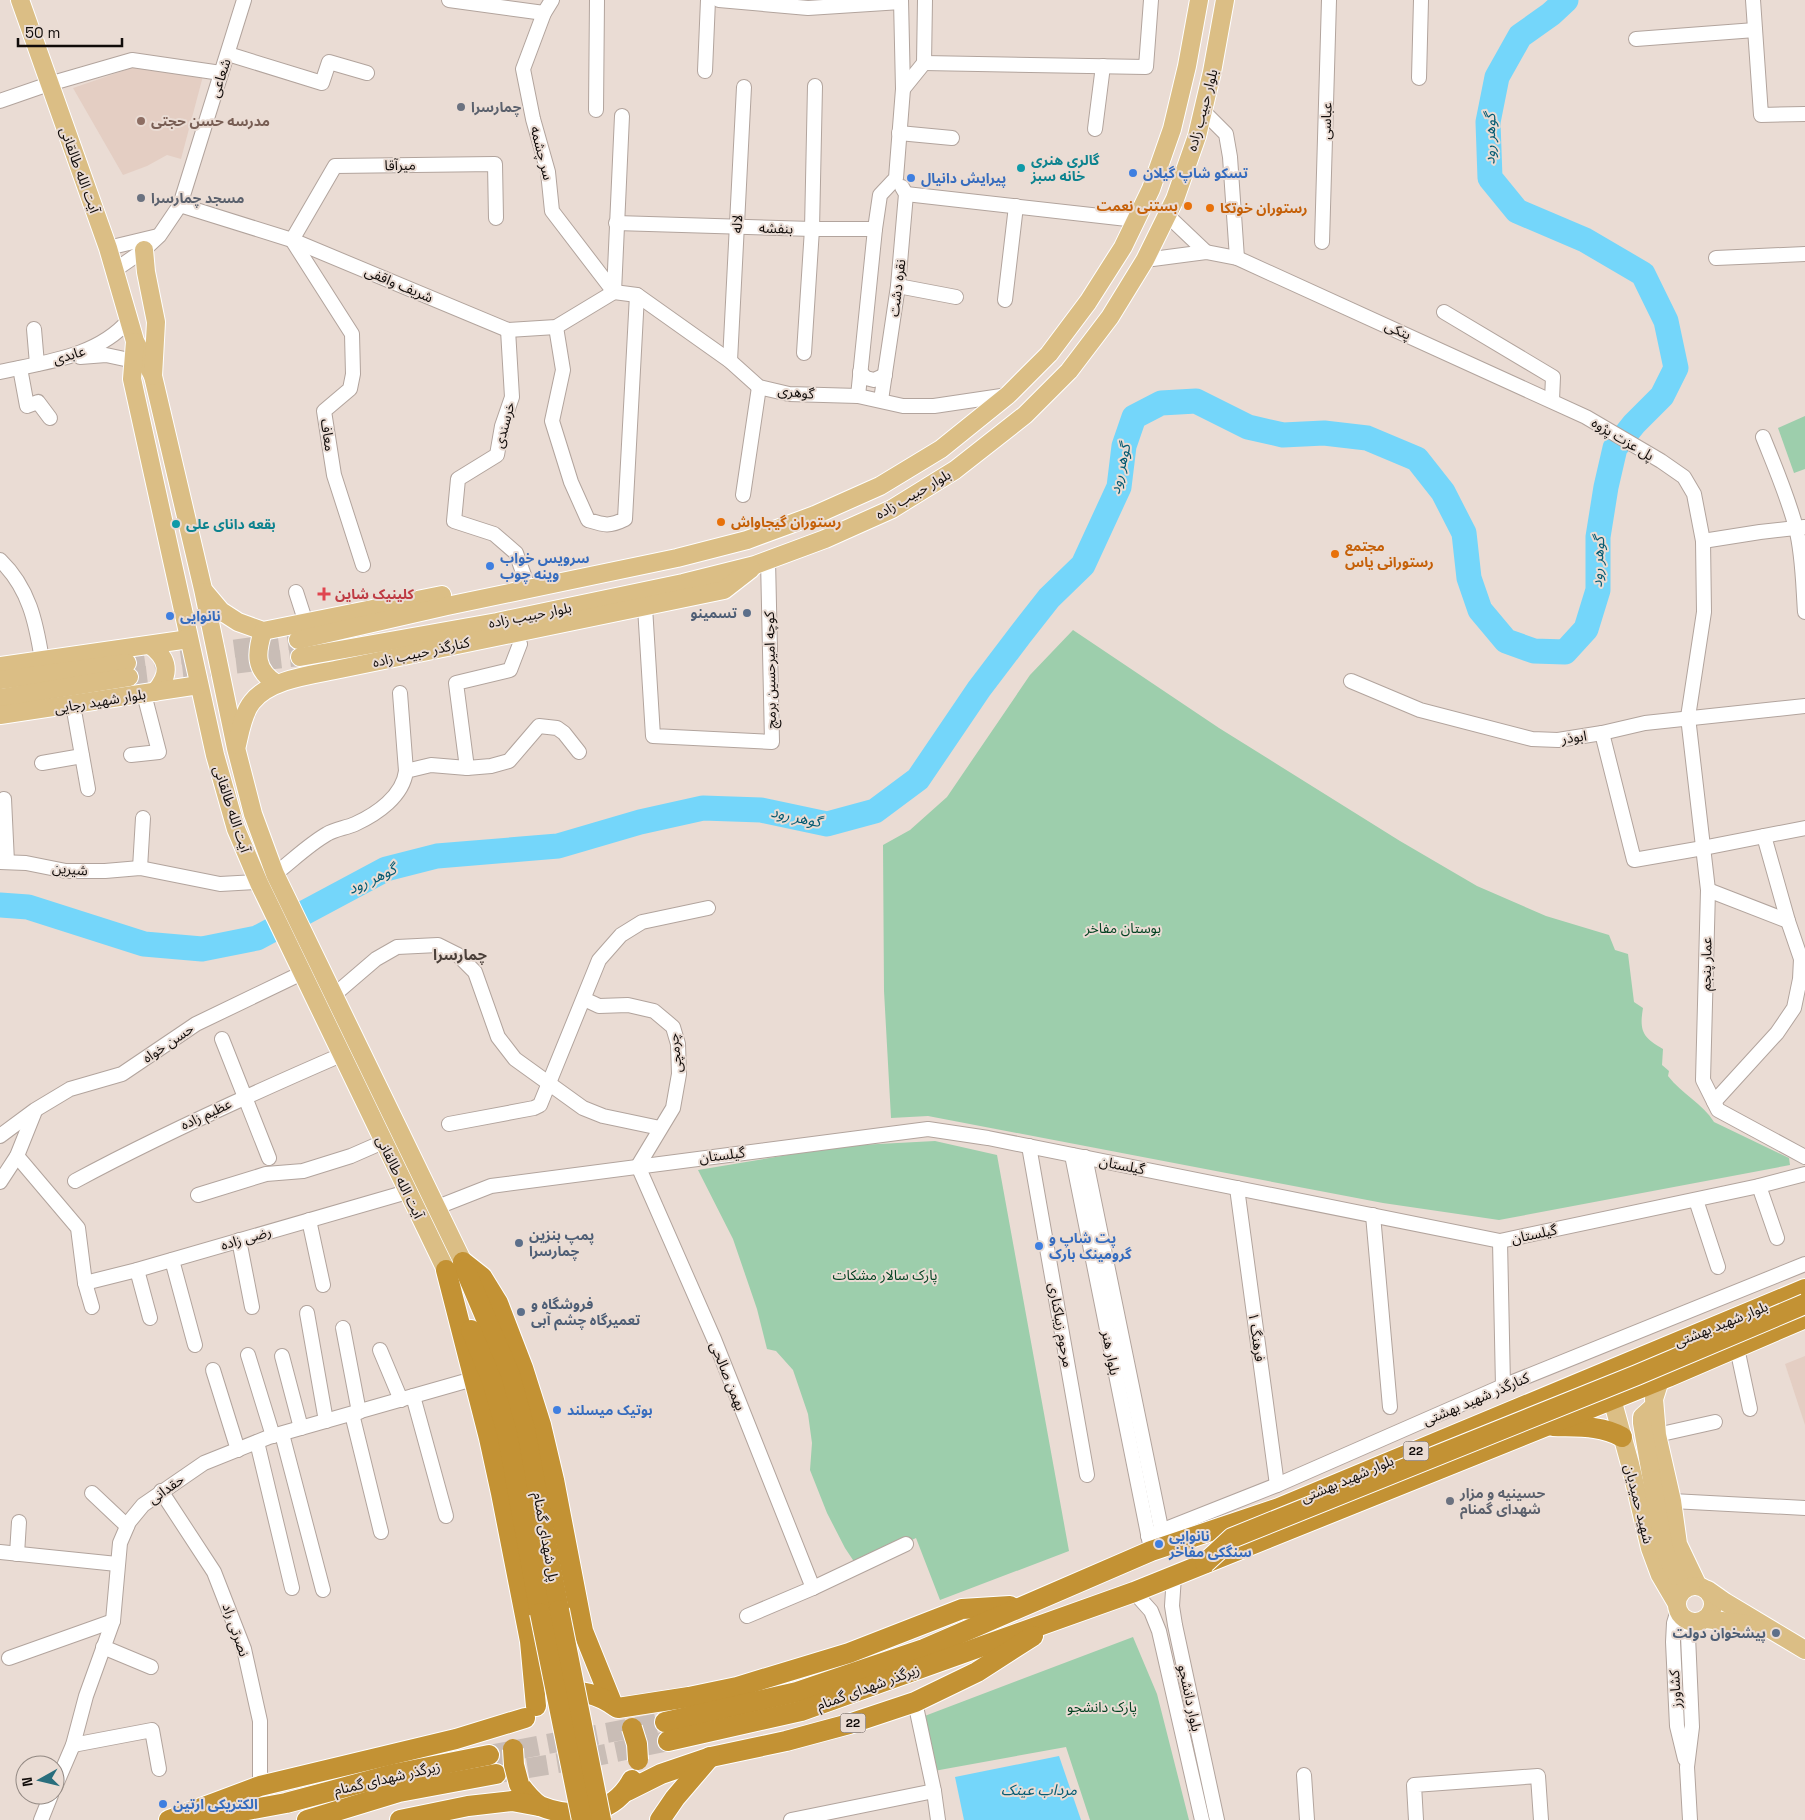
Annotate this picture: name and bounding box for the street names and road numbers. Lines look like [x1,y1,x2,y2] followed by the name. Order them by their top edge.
[205,56,235,100] street label: شعاعی
[1182,67,1222,153] street label: بلوار حبیب زاده
[1316,102,1336,140] street label: عباسی
[526,124,557,182] street label: سر چشمه
[56,125,104,216] street label: آیت الله طالقانی
[384,156,416,174] street label: میرآقا
[728,214,746,234] street label: لاله
[759,218,794,238] street label: بنفشه
[885,258,909,318] street label: نقره دشت
[362,262,436,306] street label: شریف واقفی
[1382,316,1414,345] street label: پتکی
[51,342,87,368] street label: عابدی
[777,381,815,403] street label: گوهری
[489,400,519,450] street label: خرسندی
[1588,413,1658,466] street label: پل عزت پژوه
[317,418,339,452] street label: معاف
[872,465,954,523] street label: بلوار حبیب زاده
[487,598,573,632] street label: بلوار حبیب زاده
[760,611,782,729] street label: کوچه امیرحسین برمچ
[371,633,471,671] street label: کنارگذر حبیب زاده
[53,685,147,717] street label: بلوار شهید رجایی
[1559,726,1588,748] street label: ابوذر
[210,763,255,856] street label: آیت الله طالقانی
[51,858,89,880] street label: شیرین
[1697,937,1717,991] street label: عمار پنجم
[139,1019,197,1067] street label: حسن خواه
[664,1032,687,1074] street label: چرمچی
[178,1094,235,1135] street label: عظیم زاده
[372,1133,428,1222] street label: آیت الله طالقانی
[698,1143,746,1167] street label: گیلستان
[1098,1152,1147,1178] street label: گیلستان
[1510,1220,1559,1248] street label: گیلستان
[219,1222,273,1254] street label: رضی زاده
[1043,1281,1077,1369] street label: مرحوم زیباکناری
[1672,1297,1771,1351] street label: بلوار شهید بهشتی
[1245,1311,1269,1363] street label: فرهنگ ۱
[1098,1328,1124,1377] street label: بلوار هنر
[706,1339,750,1413] street label: بهمن صالحی
[1420,1368,1532,1430] street label: کنارگذر شهید بهشتی
[1404,1442,1428,1460] road number: 22
[1298,1451,1396,1507] street label: بلوار شهید بهشتی
[1620,1462,1658,1546] street label: شهید حمیدیان
[144,1470,188,1508] street label: حقدانی
[527,1491,563,1584] street label: پل شهدای گمنام
[219,1601,254,1659] street label: نصرتی راد
[814,1660,923,1716] street label: زیرگذر شهدای گمنام
[1174,1663,1206,1733] street label: بلوار دانشجو
[1665,1669,1685,1710] street label: کشاورز
[840,1714,866,1732] road number: 22
[332,1757,442,1801] street label: زیرگذر شهدای گمنام

